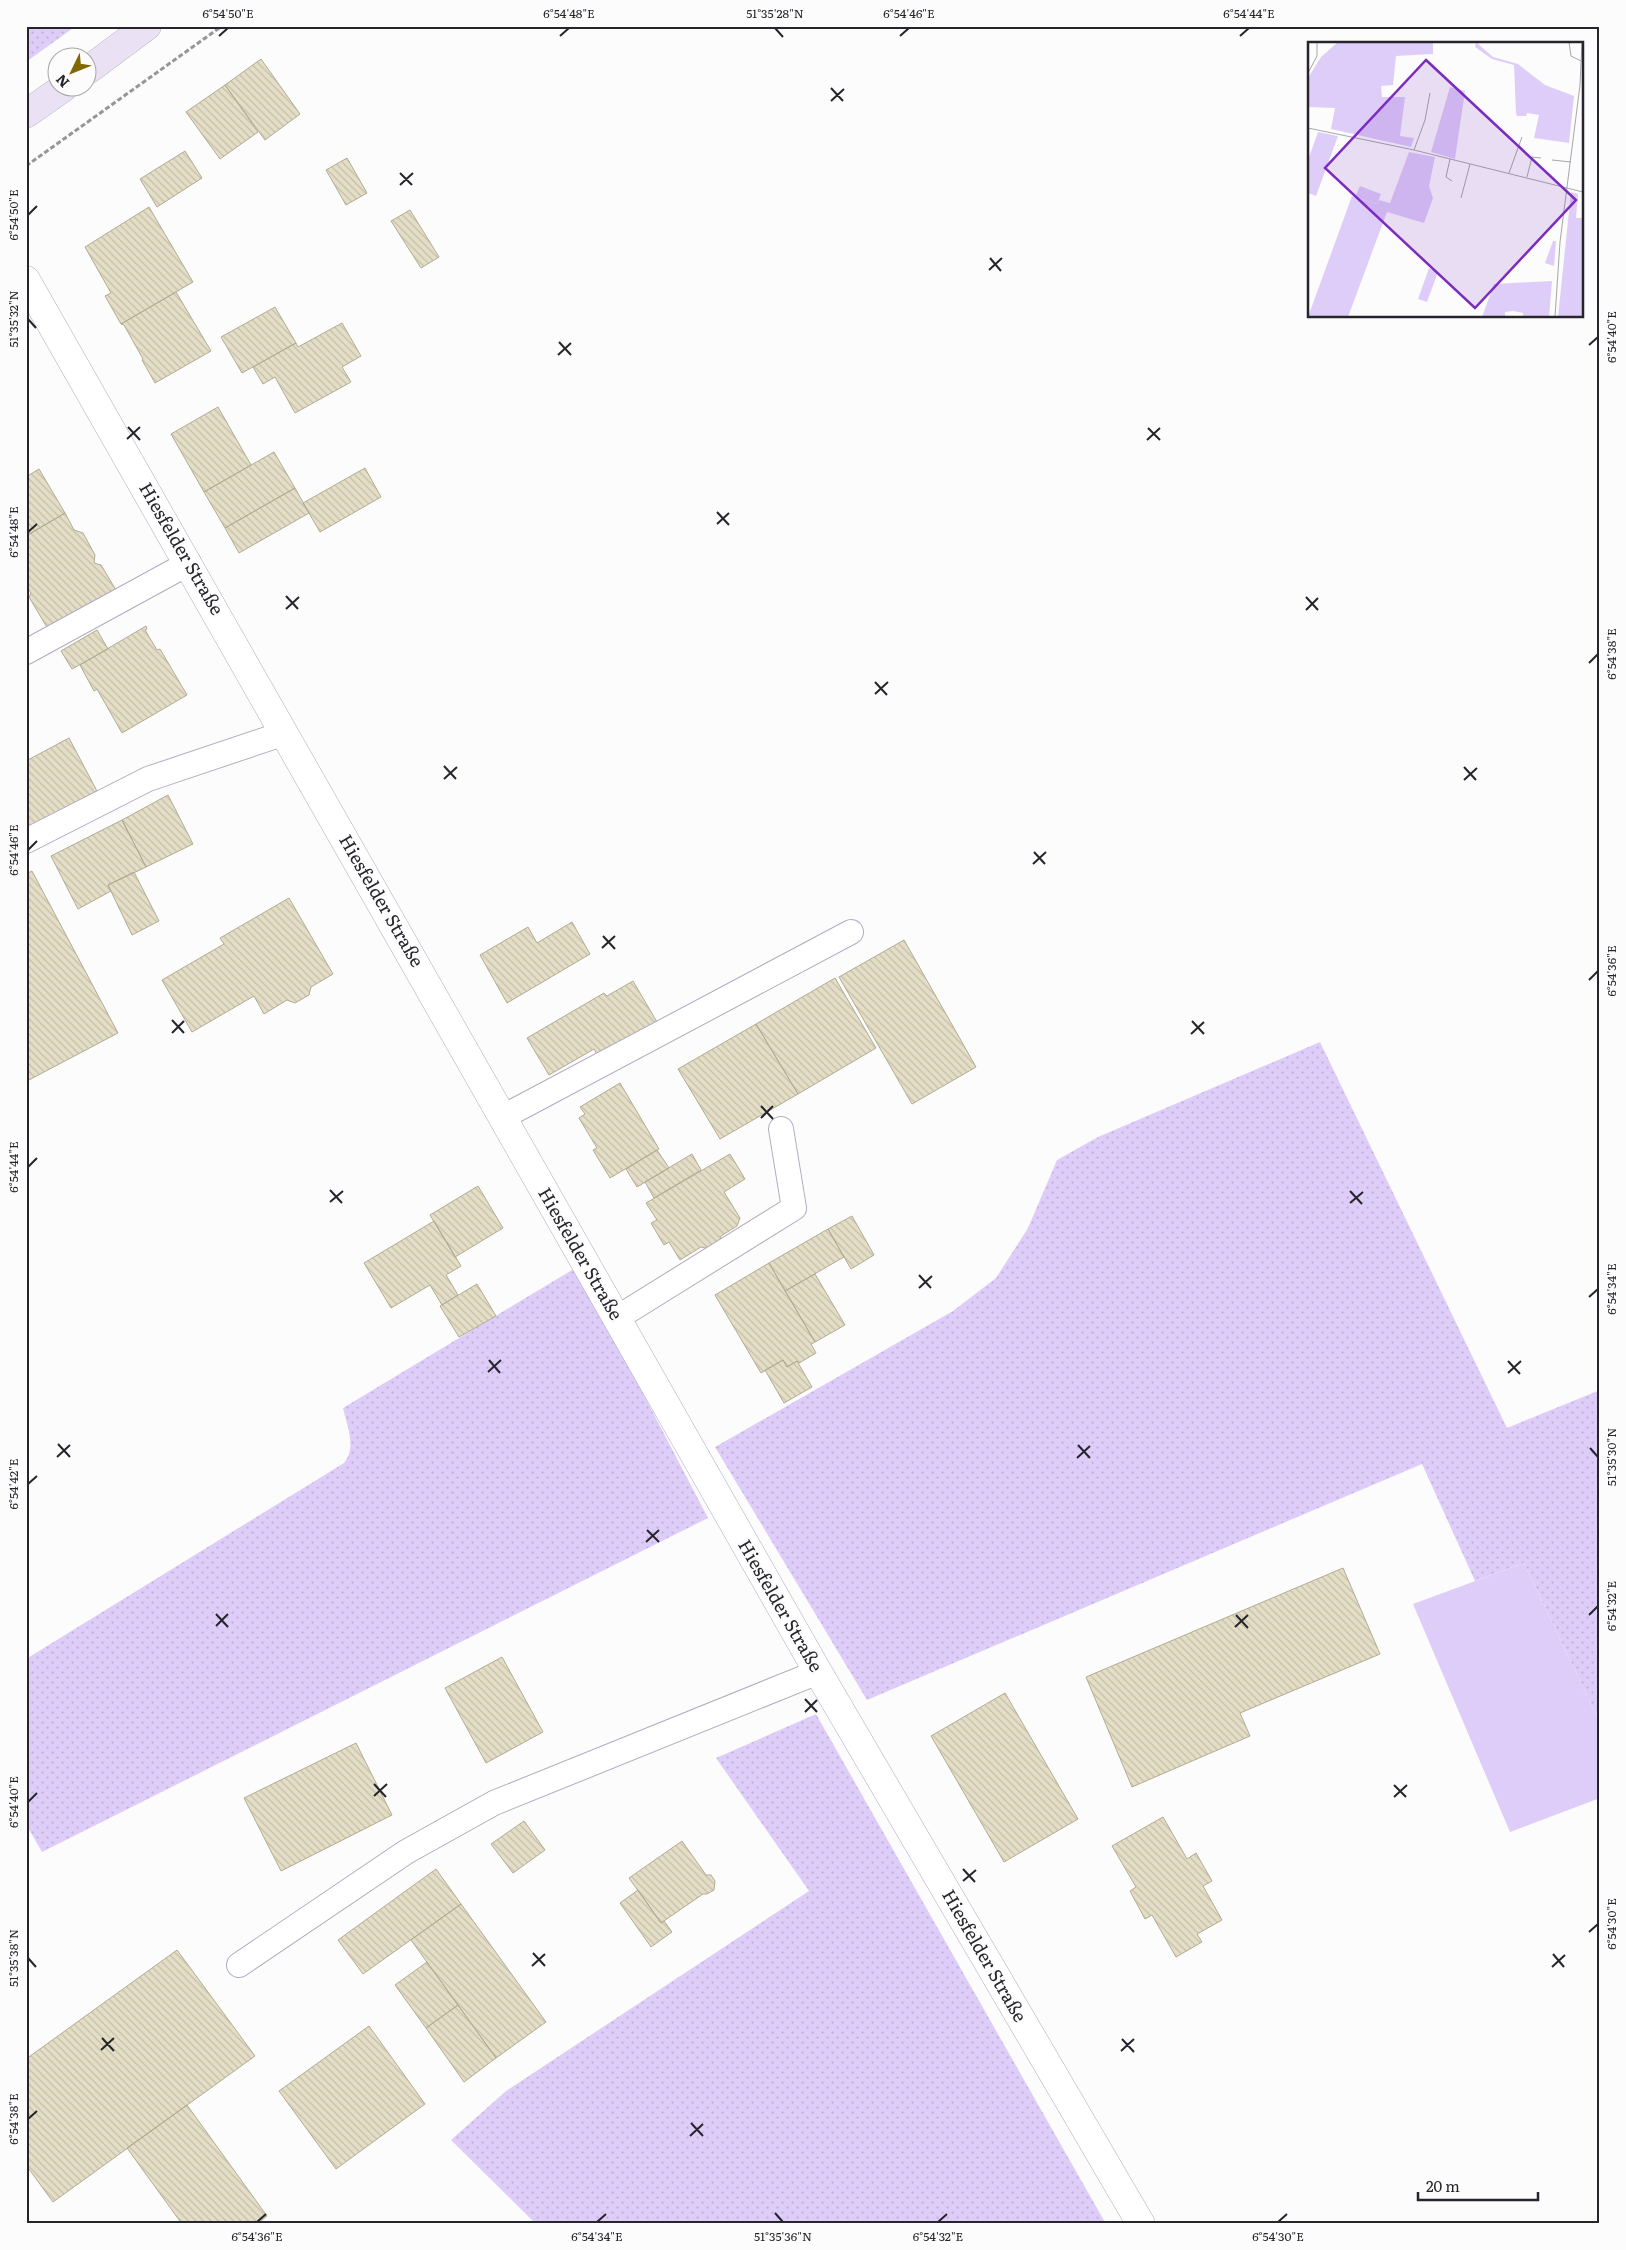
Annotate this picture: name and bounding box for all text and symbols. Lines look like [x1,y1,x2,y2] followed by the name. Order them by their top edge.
[202,4,254,22] text: 6°54'50"E
[543,4,595,22] text: 6°54'48"E
[746,4,804,22] text: 51°35'28"N
[883,4,935,22] text: 6°54'46"E
[1223,4,1275,22] text: 6°54'44"E
[1308,42,1584,318] inset map
[48,48,98,98] north arrow
[50,70,73,93] text: N
[4,189,22,241] text: 6°54'50"E
[4,290,22,348] text: 51°35'32"N
[1602,311,1620,363] text: 6°54'40"E
[133,477,231,620] street label: Hiesfelder Straße
[4,506,22,558] text: 6°54'48"E
[1602,628,1620,680] text: 6°54'38"E
[4,824,22,876] text: 6°54'46"E
[333,829,431,972] street label: Hiesfelder Straße
[1602,945,1620,997] text: 6°54'36"E
[4,1141,22,1193] text: 6°54'44"E
[532,1182,630,1325] street label: Hiesfelder Straße
[1602,1263,1620,1315] text: 6°54'34"E
[1602,1428,1620,1486] text: 51°35'30"N
[4,1458,22,1509] text: 6°54'42"E
[732,1534,830,1677] street label: Hiesfelder Straße
[1602,1580,1620,1631] text: 6°54'32"E
[4,1776,22,1828] text: 6°54'40"E
[936,1884,1034,2027] street label: Hiesfelder Straße
[1602,1898,1620,1950] text: 6°54'30"E
[4,1929,22,1987] text: 51°35'38"N
[4,2093,22,2145] text: 6°54'38"E
[1418,2170,1538,2202] scale bar
[1426,2174,1460,2197] text: 20 m
[231,2227,283,2245] text: 6°54'36"E
[571,2227,623,2245] text: 6°54'34"E
[754,2227,812,2245] text: 51°35'36"N
[913,2227,964,2245] text: 6°54'32"E
[1252,2227,1304,2245] text: 6°54'30"E

